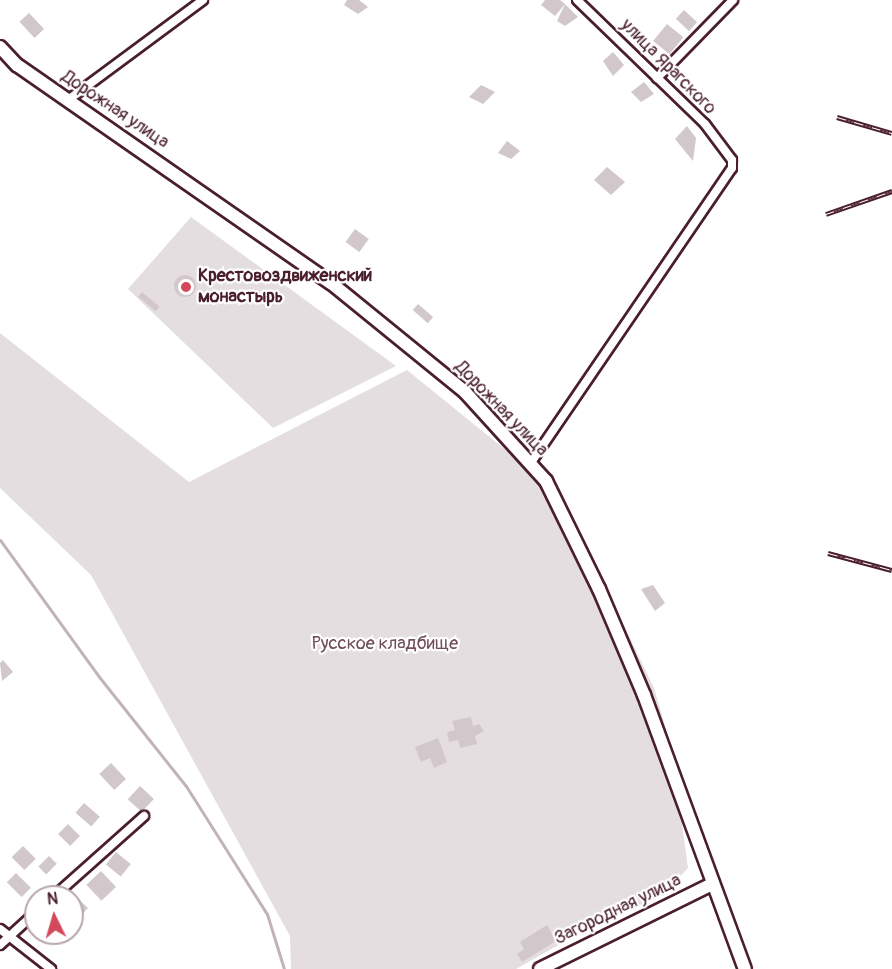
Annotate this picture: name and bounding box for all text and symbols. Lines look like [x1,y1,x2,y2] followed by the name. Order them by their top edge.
[616,15,720,119] street label: улица Ярагского
[57,66,173,154] street label: Дорожная улица
[198,266,373,308] place label: Крестовоздвиженский монастырь
[179,280,193,294] marker: Крестовоздвиженский монастырь
[450,357,552,461] street label: Дорожная улица
[312,633,458,655] park label: Русское кладбище
[551,870,685,950] street label: Загородная улица
[24,885,84,945] north arrow
[46,889,59,909] text: N

